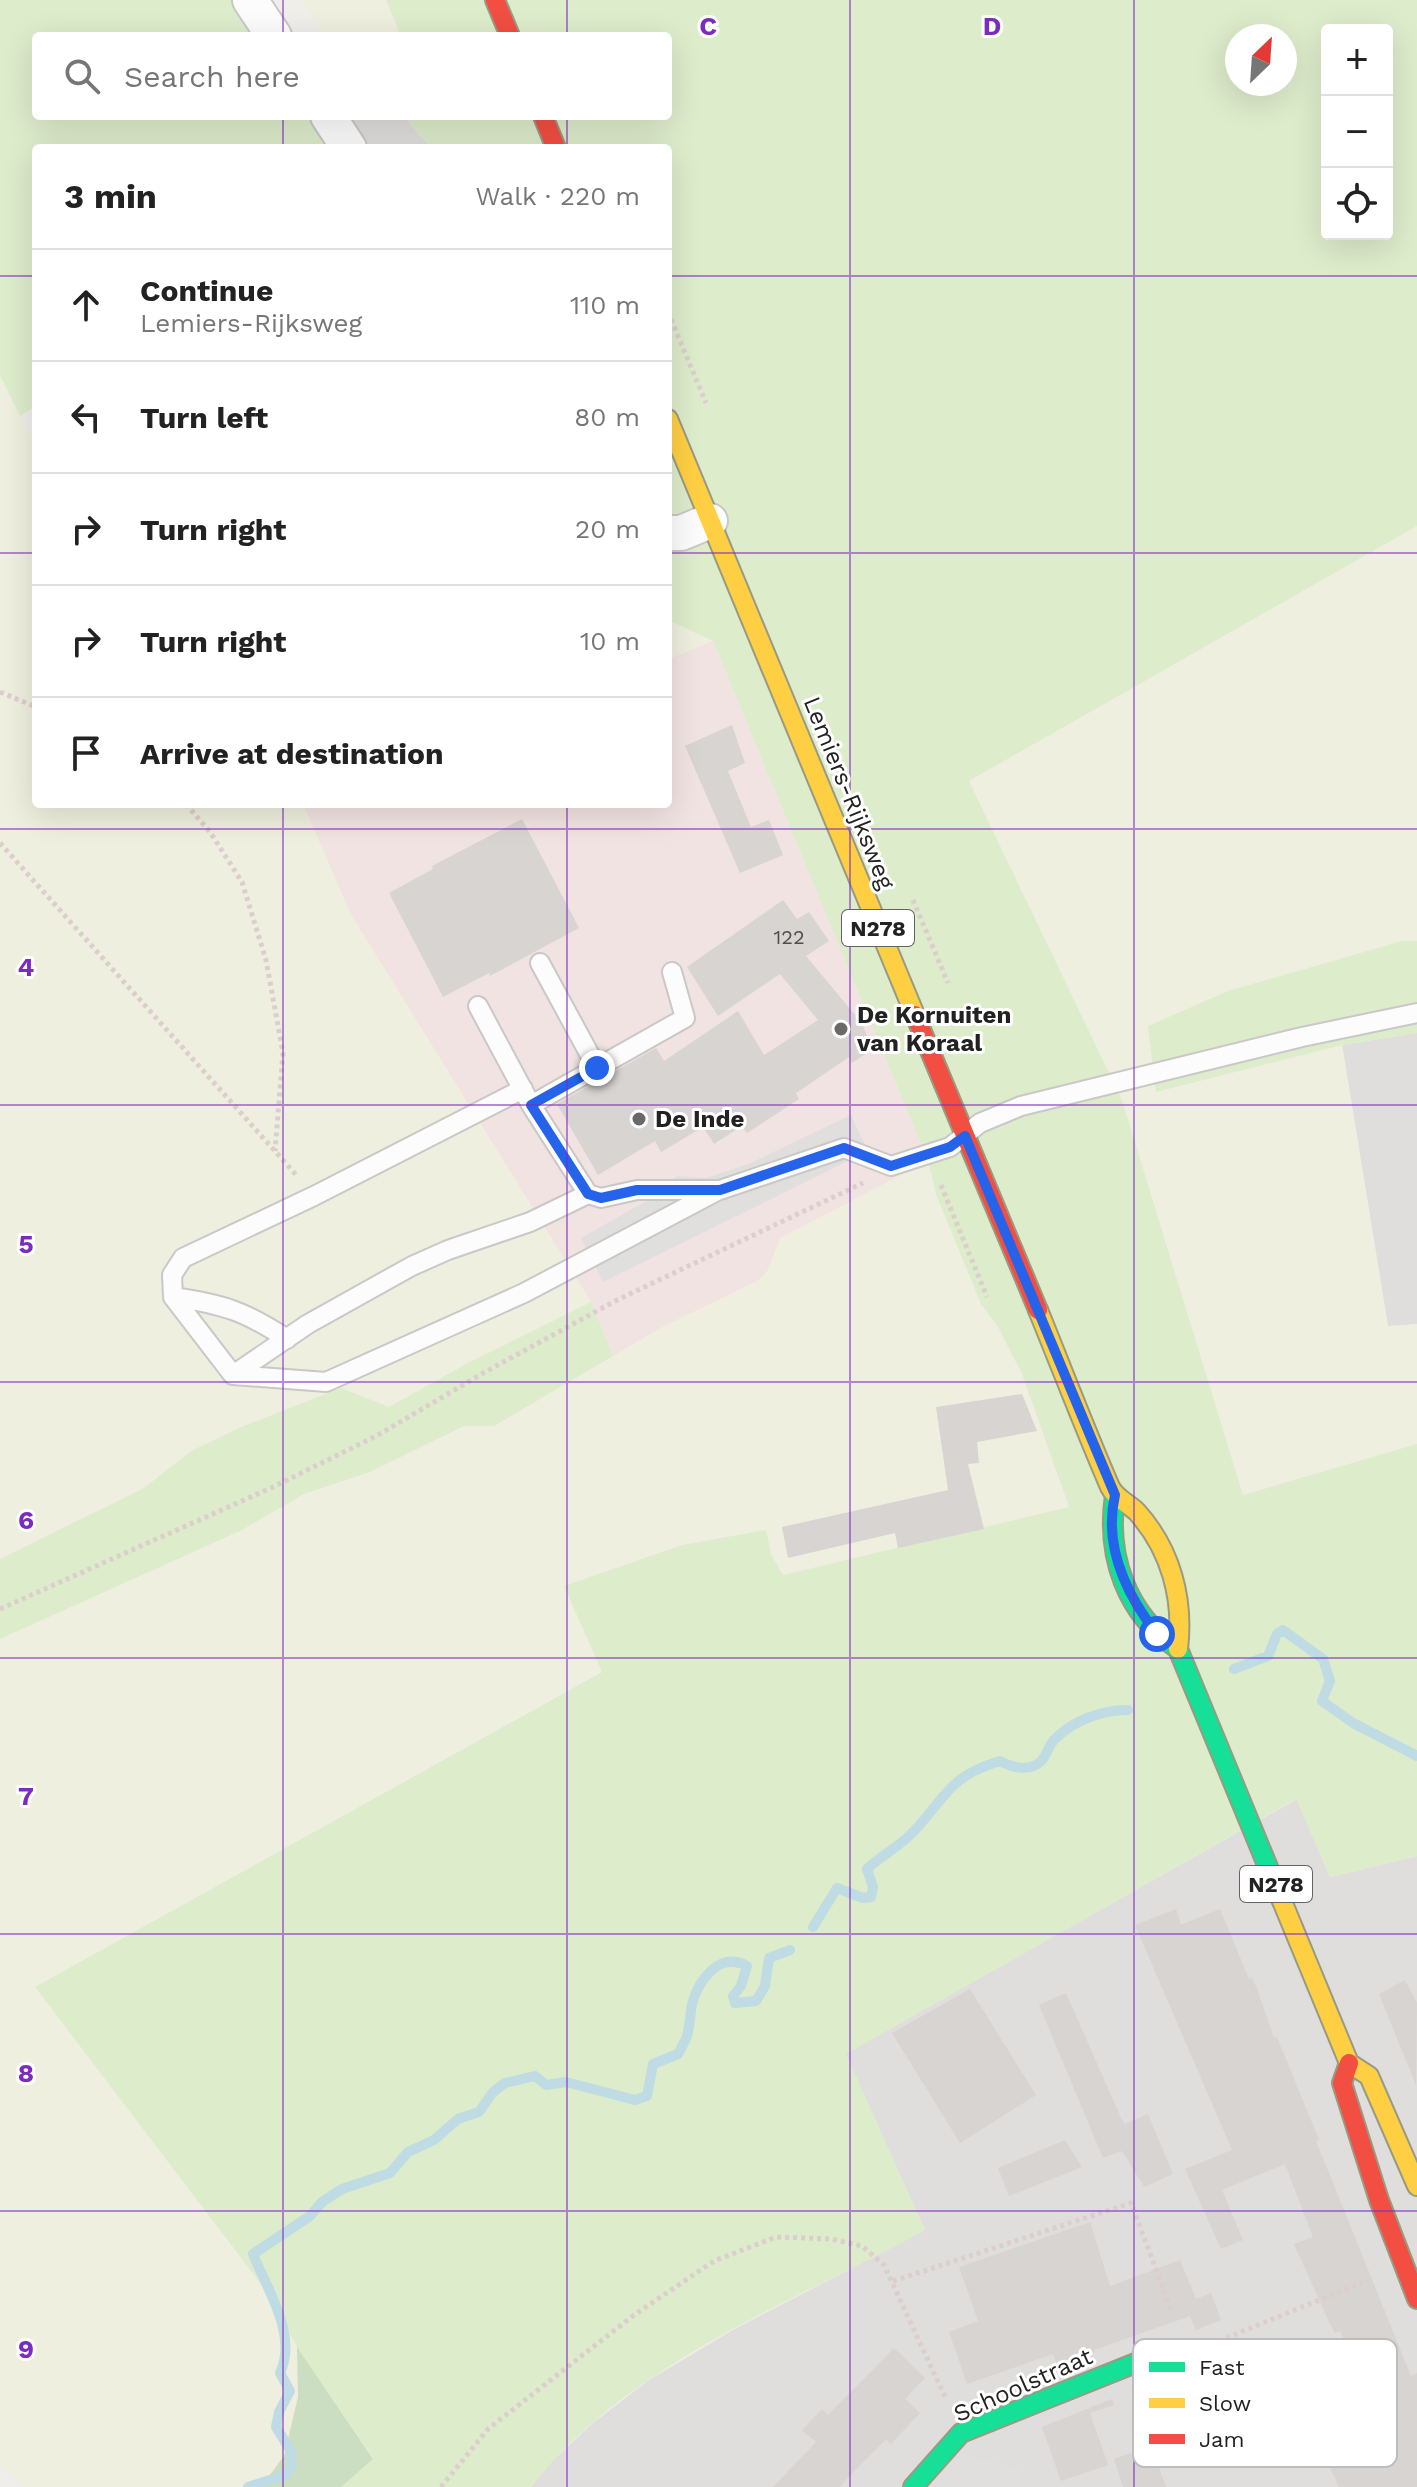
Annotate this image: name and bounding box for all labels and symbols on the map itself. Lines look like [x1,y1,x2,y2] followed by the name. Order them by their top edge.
[699,11,717,41] text: C
[983,11,1001,41] text: D
[1225,24,1297,96] north arrow
[798,693,901,894] street label: Lemiers-Rijksweg
[842,910,914,946] road number: N278
[773,925,805,949] house number: 122
[18,952,35,982] text: 4
[856,1001,1011,1057] place label: De Kornuiten van Koraal
[832,1020,850,1038] marker: De Kornuiten van Koraal
[579,1050,615,1086] route end
[655,1105,745,1133] place label: De Inde
[630,1110,648,1128] marker: De Inde
[18,1229,34,1259] text: 5
[18,1505,34,1535] text: 6
[1139,1616,1175,1652] route start
[18,1781,34,1811] text: 7
[1240,1866,1312,1902] road number: N278
[18,2058,34,2088] text: 8
[18,2334,34,2364] text: 9
[1133,2339,1397,2467] legend
[949,2342,1097,2428] street label: Schoolstraat
[1199,2355,1245,2380] text: Fast
[1199,2391,1251,2416] text: Slow
[1199,2427,1244,2452] text: Jam

